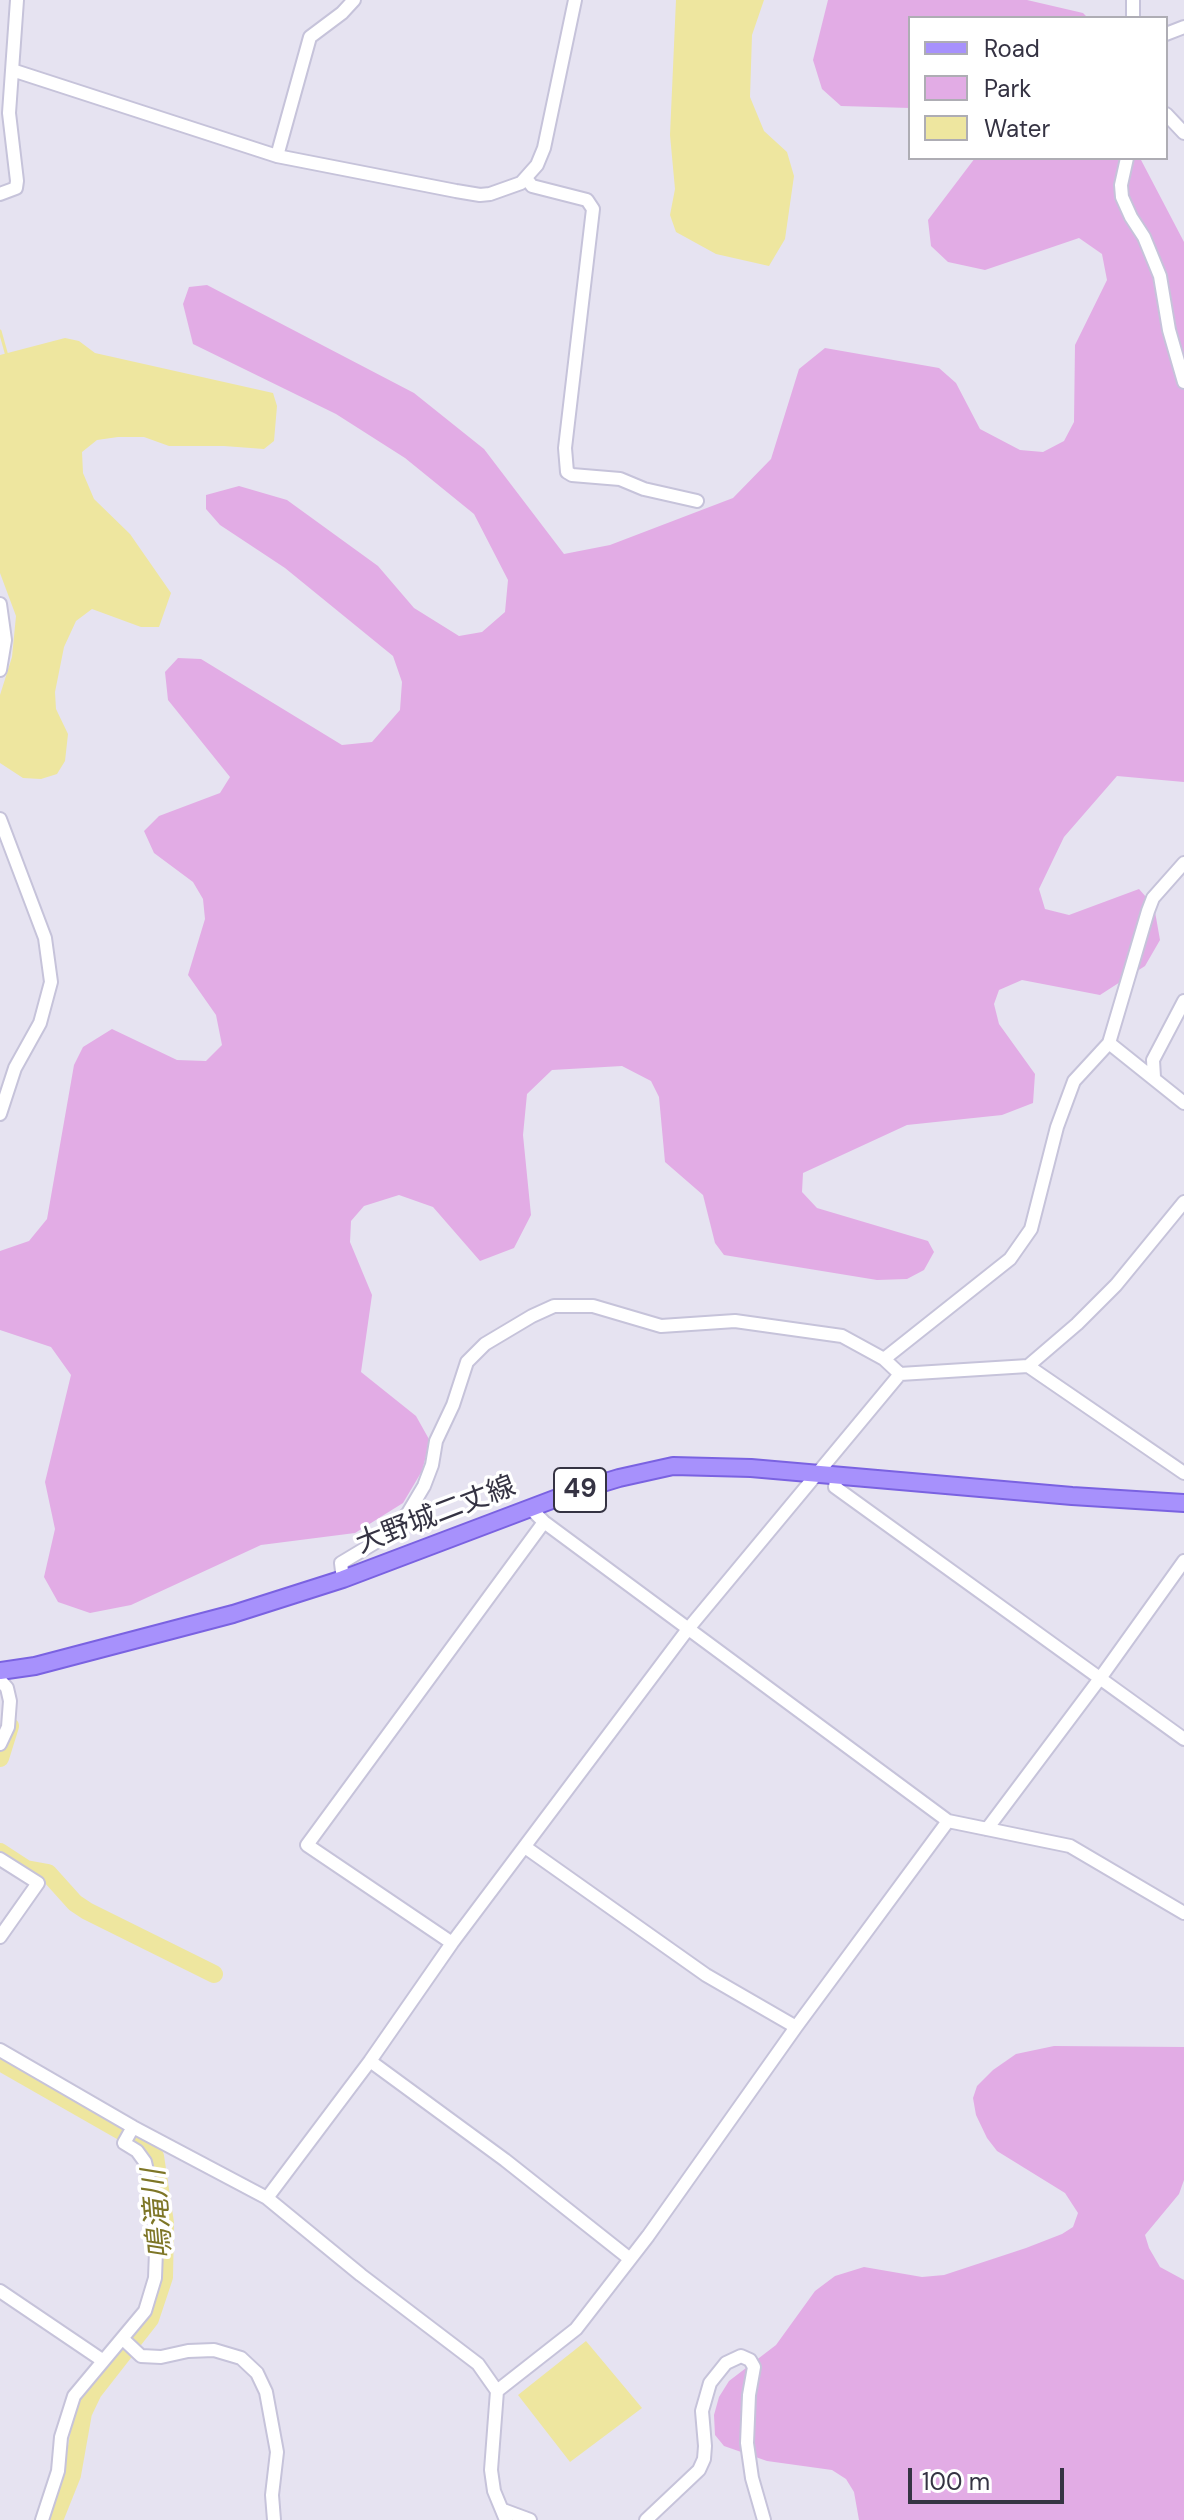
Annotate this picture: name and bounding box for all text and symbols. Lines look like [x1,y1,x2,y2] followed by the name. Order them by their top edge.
[908,16,1168,160] legend
[984,33,1040,64] text: Road
[984,73,1031,104] text: Park
[984,113,1050,144] text: Water
[554,1468,606,1512] road number: 49
[352,1470,520,1562] street label: 大野城二丈線
[137,2168,181,2260] water label: 鳴滝川
[912,2452,1068,2502] scale bar
[922,2466,990,2497] text: 100 m

